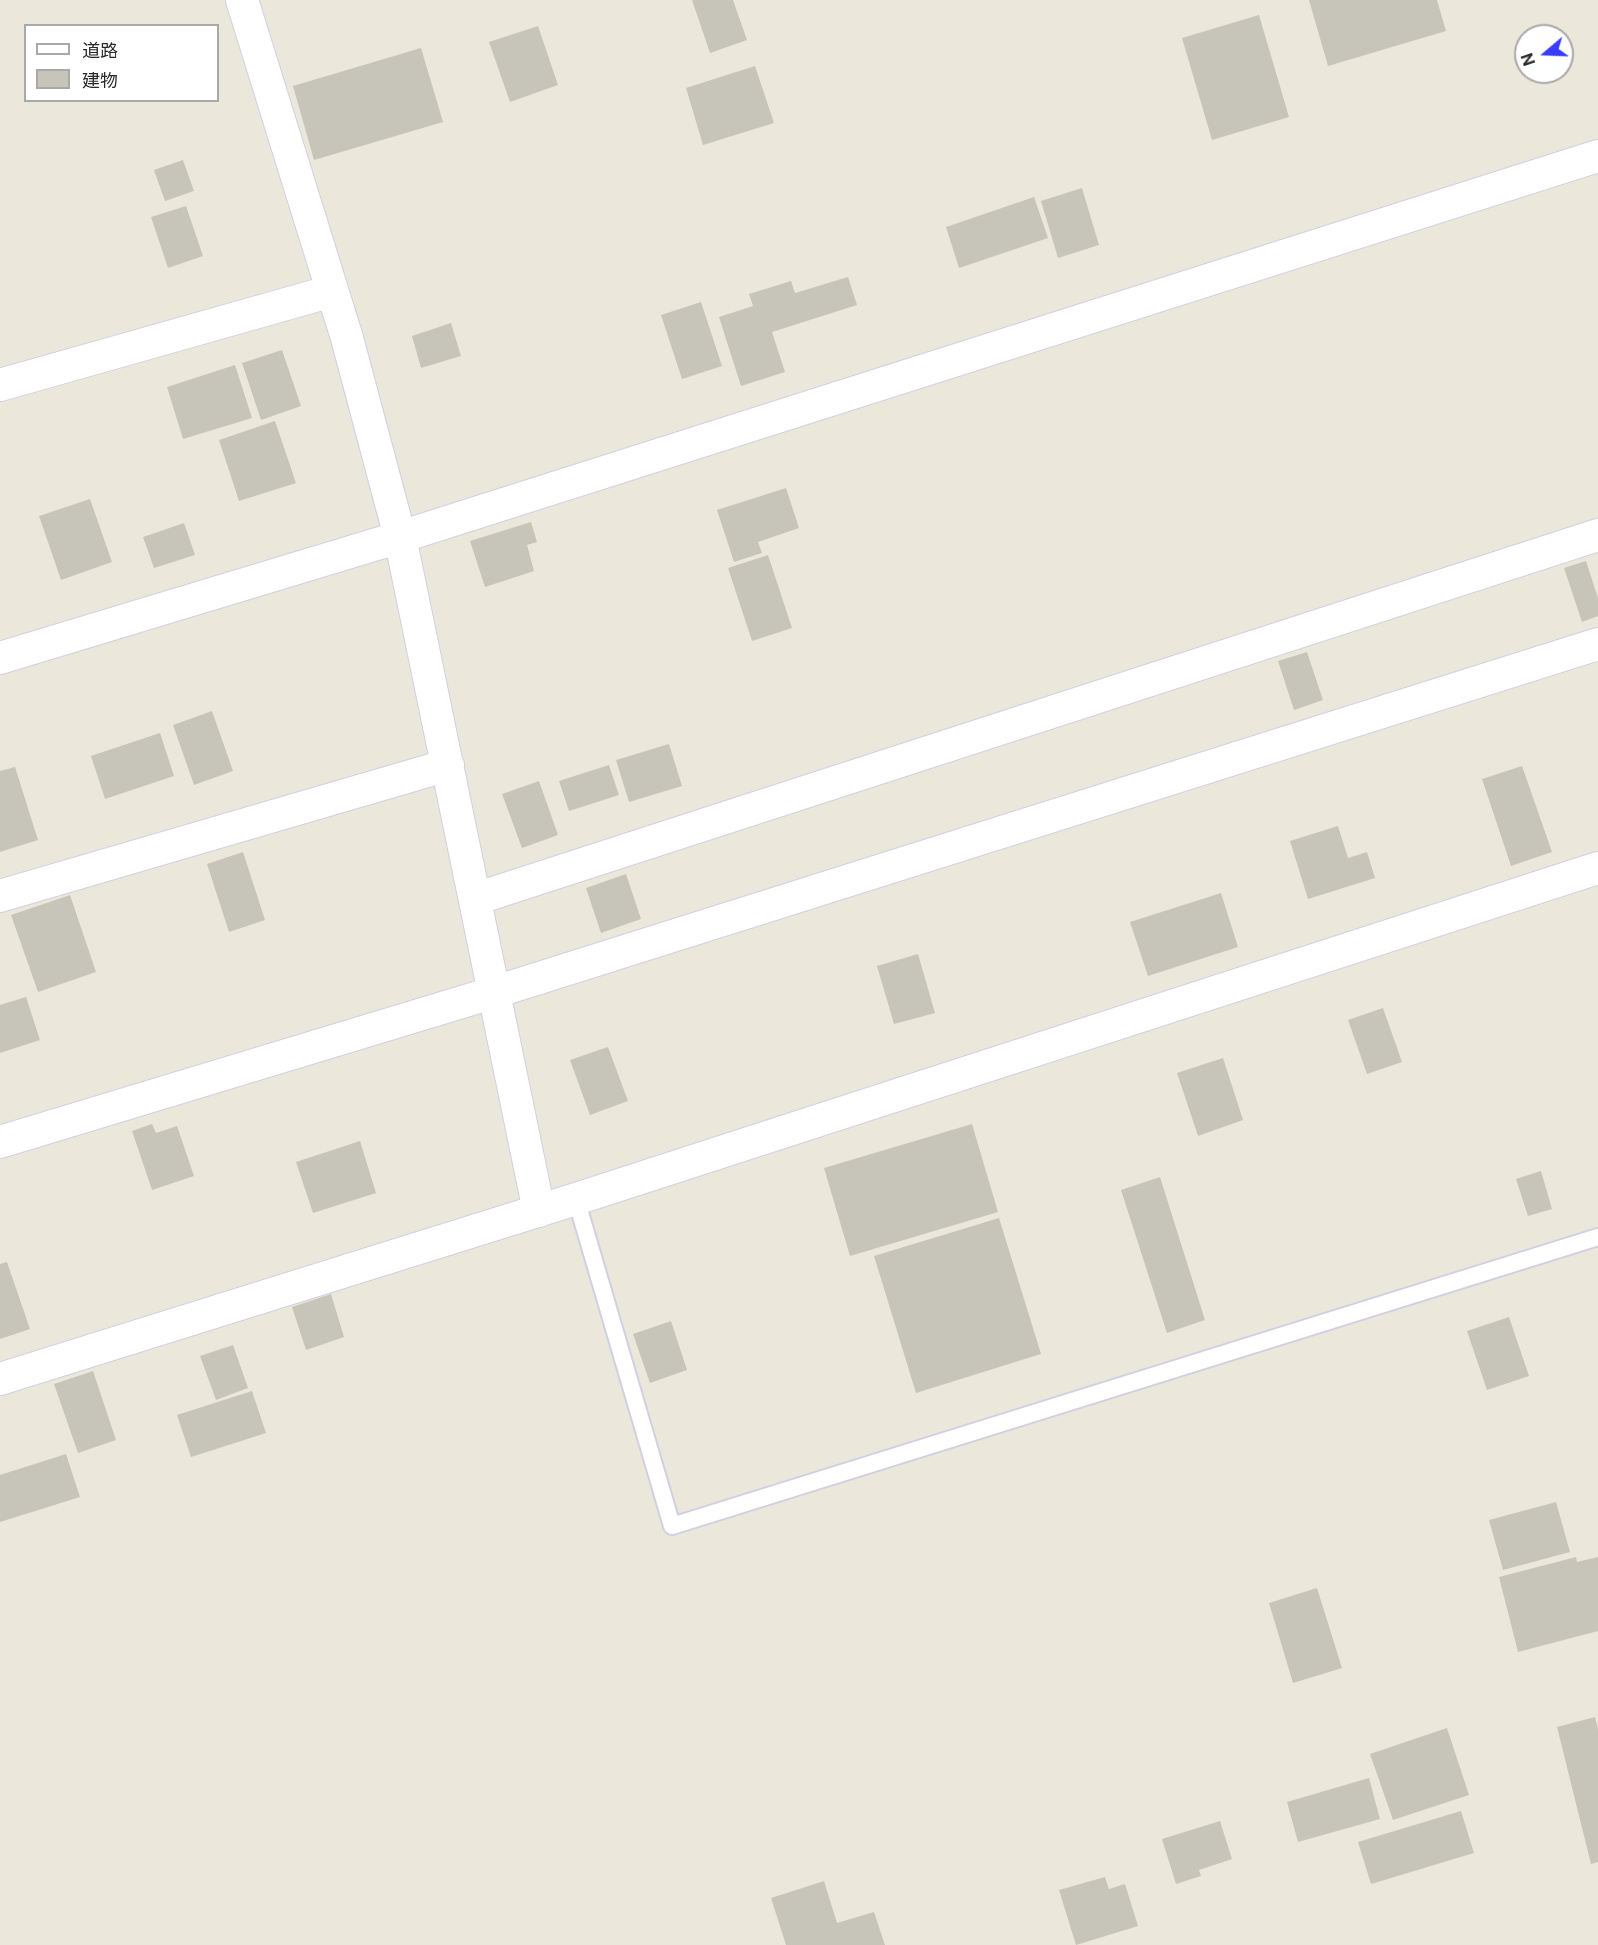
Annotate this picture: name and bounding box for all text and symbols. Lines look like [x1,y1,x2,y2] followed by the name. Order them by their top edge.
[24,24,219,102] legend
[1514,24,1574,84] north arrow
[82,40,118,61] text: 道路
[1517,50,1539,68] text: N
[82,70,118,91] text: 建物

